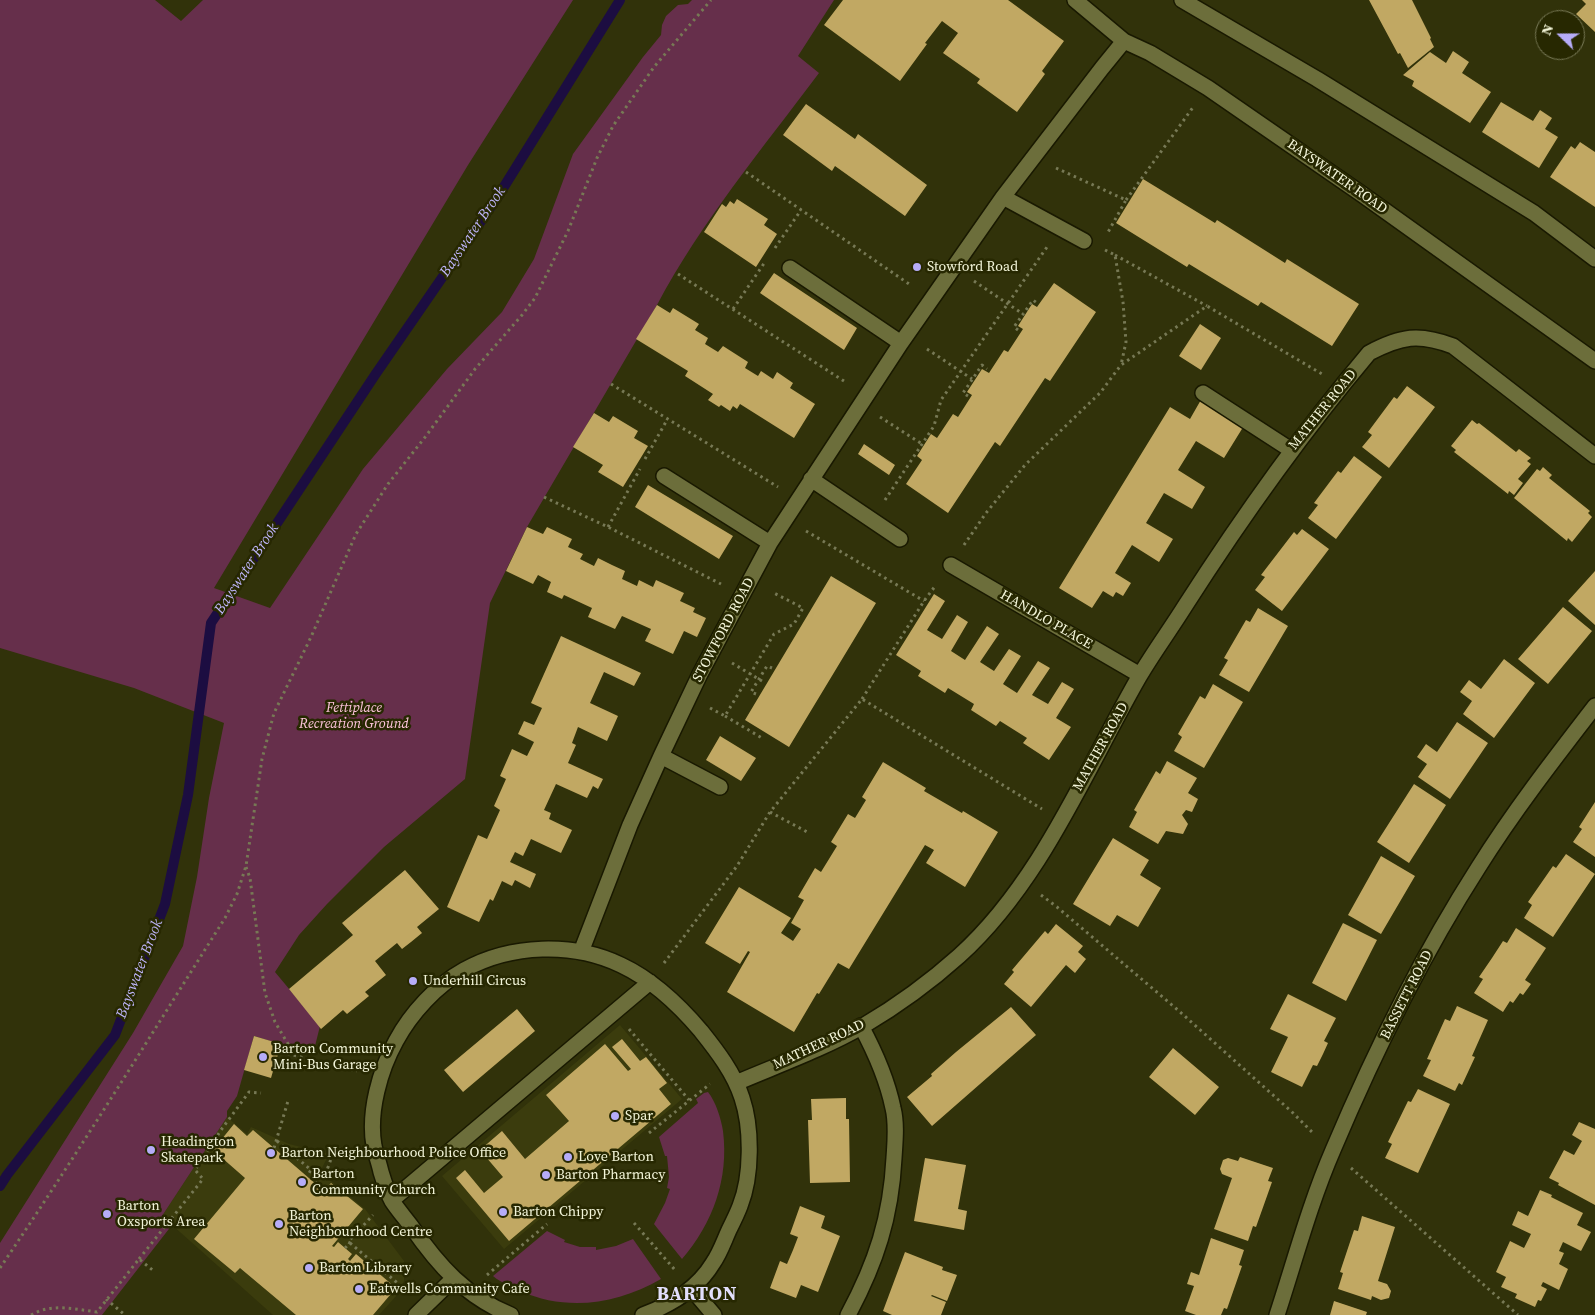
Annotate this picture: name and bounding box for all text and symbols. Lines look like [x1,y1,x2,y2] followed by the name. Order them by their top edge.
[1535,10,1585,60] north arrow
[1536,21,1558,38] text: N
[1284,136,1390,218] street label: BAYSWATER ROAD
[436,184,510,280] water label: Bayswater Brook
[927,259,1018,275] place label: Stowford Road
[911,261,923,273] marker: Stowford Road
[1285,366,1361,454] street label: MATHER ROAD
[211,520,283,618] water label: Bayswater Brook
[689,575,759,685] street label: STOWFORD ROAD
[997,587,1095,653] street label: HANDLO PLACE
[299,700,409,732] park label: Fettiplace Recreation Ground
[1070,700,1132,794] street label: MATHER ROAD
[113,917,167,1021] water label: Bayswater Brook
[1377,948,1437,1042] street label: BASSETT ROAD
[423,973,526,989] place label: Underhill Circus
[407,975,419,987] marker: Underhill Circus
[771,1017,867,1073] street label: MATHER ROAD
[273,1041,393,1074] place label: Barton Community Mini-Bus Garage
[257,1051,269,1063] marker: Barton Community Mini-Bus Garage
[625,1108,653,1124] place label: Spar
[609,1110,621,1122] marker: Spar
[161,1134,234,1166] place label: Headington Skatepark
[145,1144,157,1156] marker: Headington Skatepark
[281,1145,506,1161] place label: Barton Neighbourhood Police Office
[265,1147,277,1159] marker: Barton Neighbourhood Police Office
[578,1149,654,1165] place label: Love Barton
[562,1151,574,1163] marker: Love Barton
[312,1166,436,1198] place label: Barton Community Church
[556,1167,665,1183] place label: Barton Pharmacy
[540,1169,552,1181] marker: Barton Pharmacy
[296,1176,308,1188] marker: Barton Community Church
[117,1198,205,1230] place label: Barton Oxsports Area
[513,1204,604,1220] place label: Barton Chippy
[497,1206,509,1218] marker: Barton Chippy
[101,1208,113,1220] marker: Barton Oxsports Area
[289,1208,432,1240] place label: Barton Neighbourhood Centre
[273,1218,285,1230] marker: Barton Neighbourhood Centre
[319,1260,412,1276] place label: Barton Library
[303,1262,315,1274] marker: Barton Library
[369,1281,530,1297] place label: Eatwells Community Cafe
[353,1283,365,1295] marker: Eatwells Community Cafe
[656,1284,738,1306] district label: BARTON

